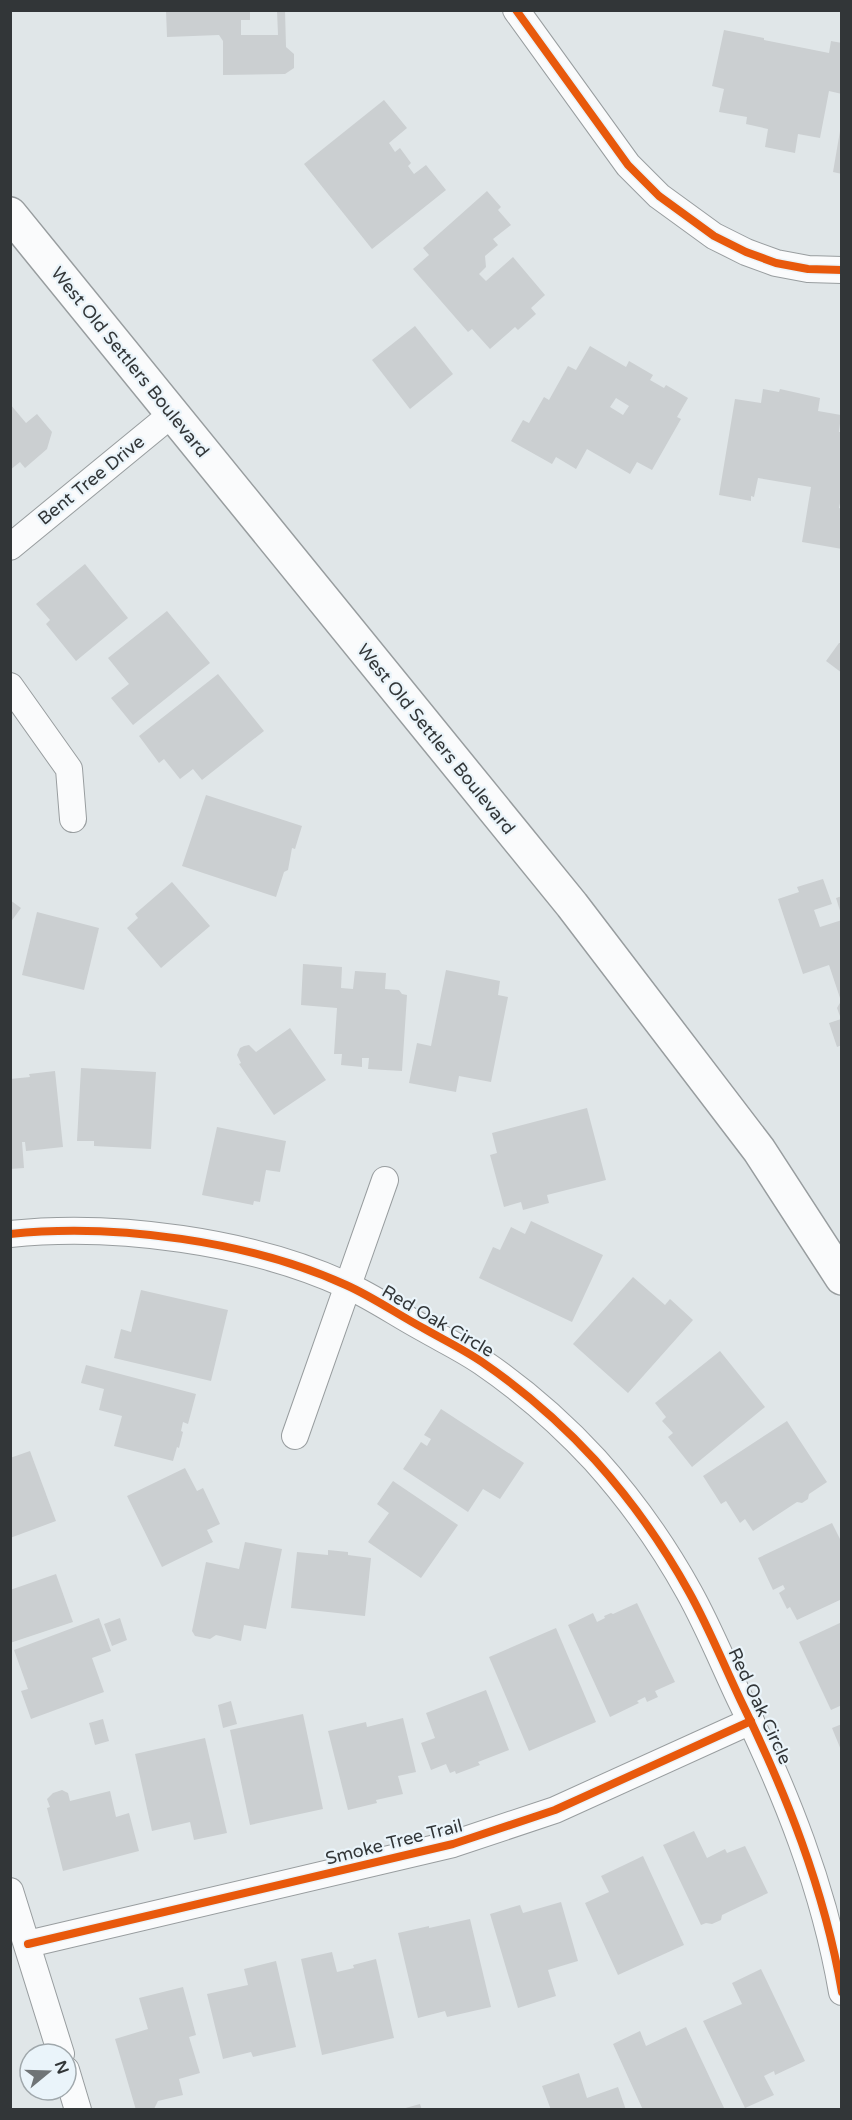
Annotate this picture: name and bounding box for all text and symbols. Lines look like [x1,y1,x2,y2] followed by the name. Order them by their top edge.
[46,262,214,462] street label: West Old Settlers Boulevard
[33,430,149,530] street label: Bent Tree Drive
[352,639,520,839] street label: West Old Settlers Boulevard
[378,1280,498,1362] street label: Red Oak Circle
[723,1644,797,1768] street label: Red Oak Circle
[323,1814,465,1870] street label: Smoke Tree Trail
[18,2042,78,2102] north arrow
[50,2058,73,2077] text: N

